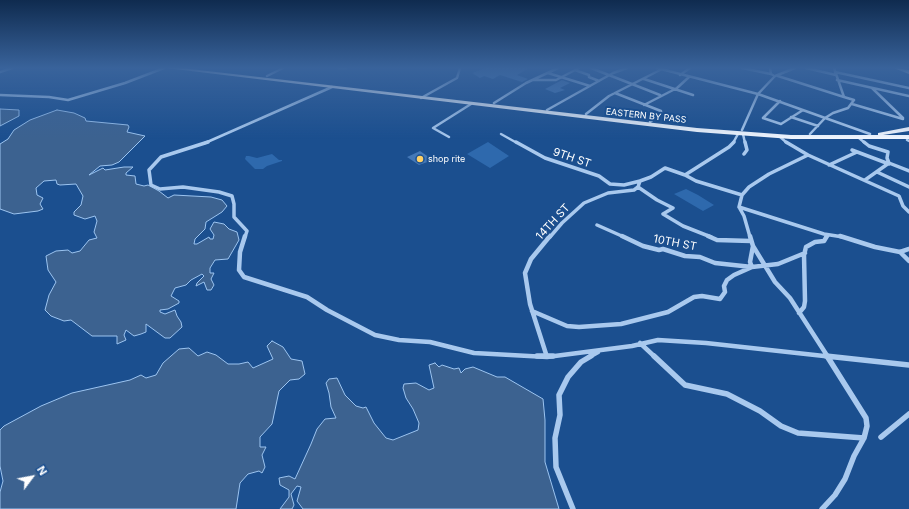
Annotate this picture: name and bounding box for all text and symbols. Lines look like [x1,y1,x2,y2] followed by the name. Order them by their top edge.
[605,106,687,126] street label: EASTERN BY PASS
[551,145,593,171] street label: 9TH ST
[415,154,425,164] marker: shop rite
[428,154,465,164] place label: shop rite
[533,201,573,243] street label: 14TH ST
[652,232,698,254] street label: 10TH ST
[12,457,52,497] north arrow
[34,463,50,478] text: N

